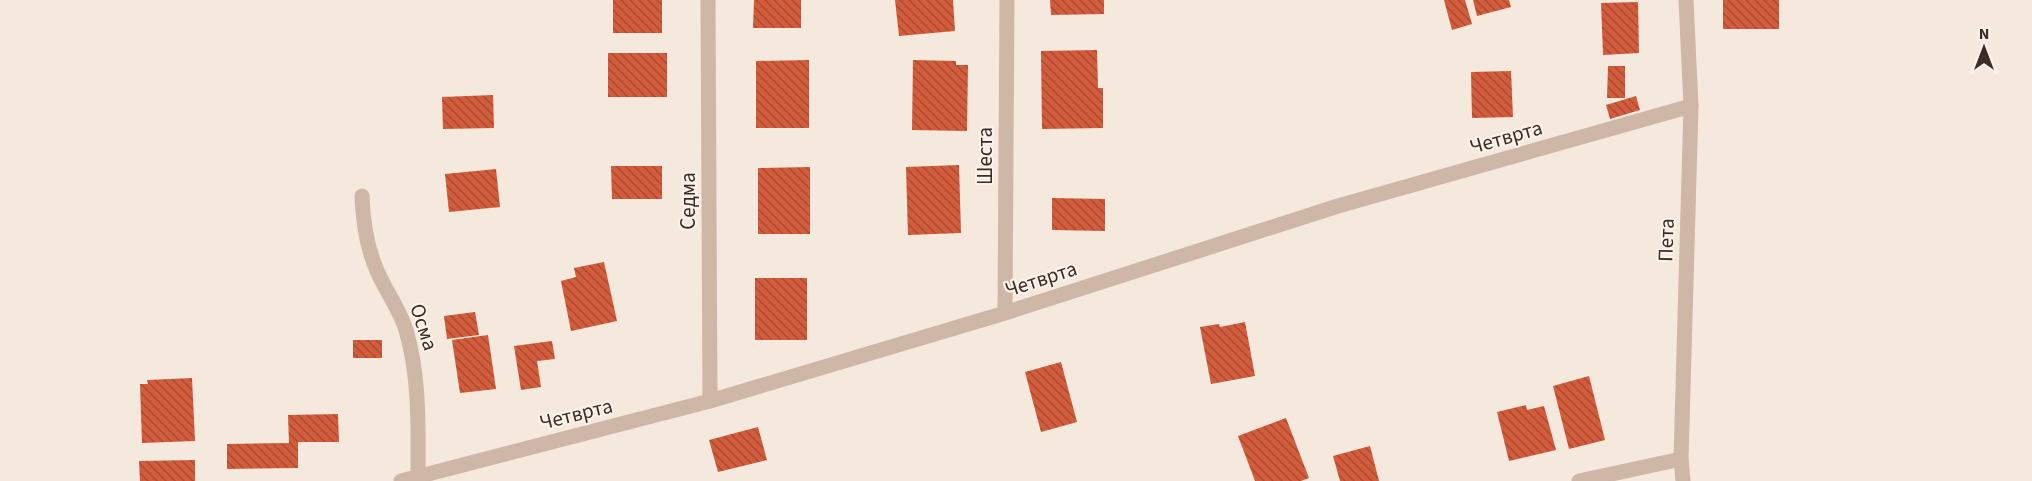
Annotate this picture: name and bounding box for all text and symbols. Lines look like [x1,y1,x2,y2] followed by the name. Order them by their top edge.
[1954,18,2014,78] north arrow
[1979,23,1989,45] text: N
[1466,112,1546,162] street label: Четврта
[970,127,1000,185] street label: Шеста
[673,172,703,230] street label: Седма
[1650,218,1682,262] street label: Пета
[1001,253,1081,305] street label: Четврта
[402,300,446,354] street label: Осма
[536,390,616,438] street label: Четврта

